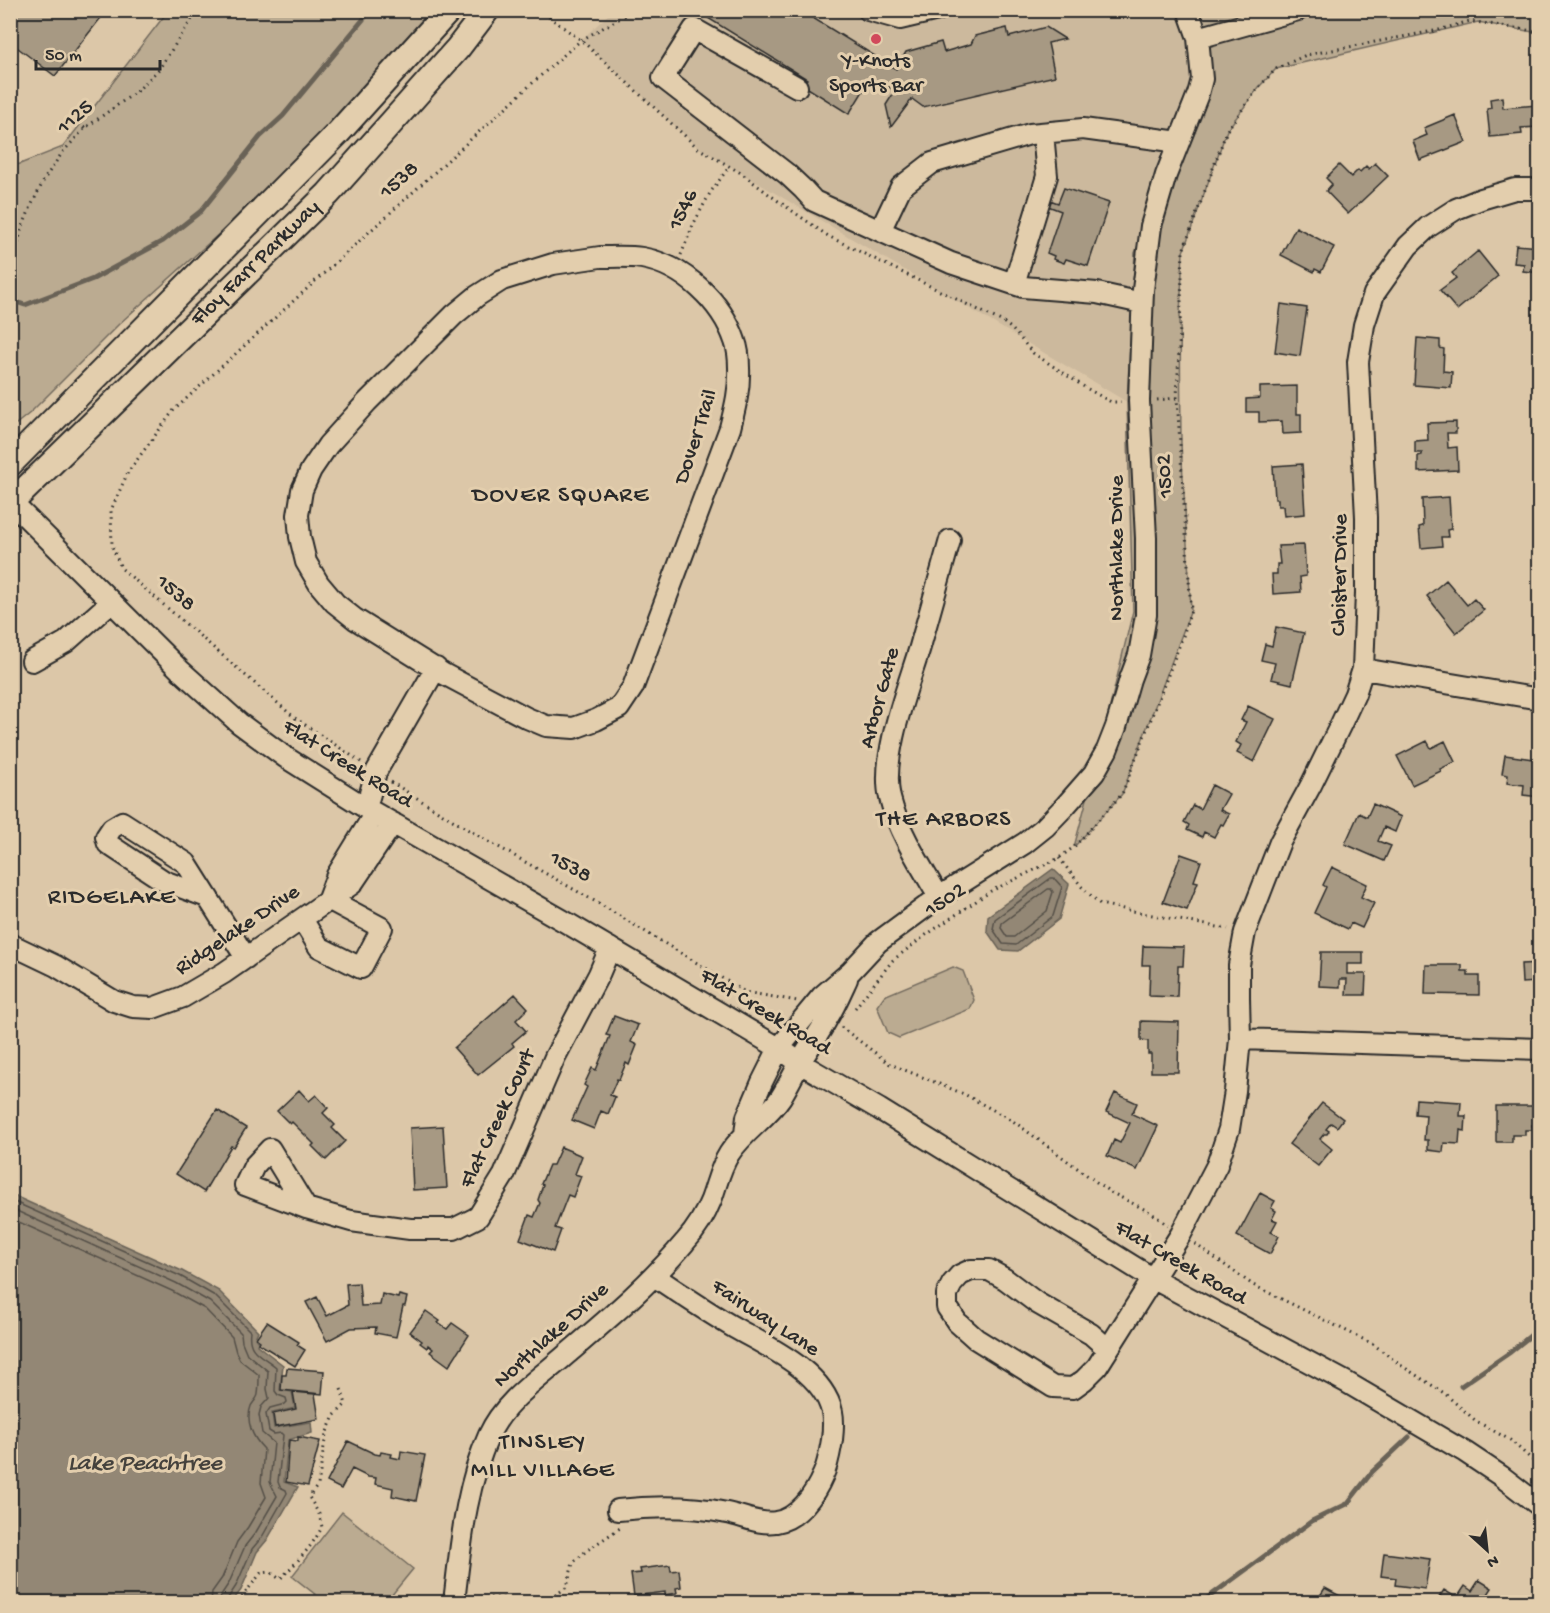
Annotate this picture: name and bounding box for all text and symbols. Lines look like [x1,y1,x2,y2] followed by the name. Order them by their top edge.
[869,32,883,46] marker: Y-Knots Sports Bar
[36,33,160,71] scale bar
[45,46,82,67] text: 50 m
[829,49,925,100] place label: Y-Knots Sports Bar
[52,95,100,142] street label: 1125
[374,157,425,206] street label: 1538
[663,185,705,235] street label: 1546
[186,195,326,333] street label: Floy Farr Parkway
[669,386,725,489] street label: Dover Trail
[1152,453,1180,500] street label: 1502
[1105,474,1131,621] street label: Northlake Drive
[470,482,650,511] district label: DOVER SQUARE
[1327,513,1355,636] street label: Cloister Drive
[149,569,200,618] street label: 1538
[855,644,907,751] street label: Arbor Gate
[277,714,418,816] street label: Flat Creek Road
[874,806,1012,835] district label: THE ARBORS
[544,845,596,890] street label: 1538
[920,878,972,925] street label: 1502
[171,879,306,982] street label: Ridgelake Drive
[48,884,176,913] district label: RIDGELAKE
[694,963,837,1063] street label: Flat Creek Road
[455,1044,543,1194] street label: Flat Creek Court
[1109,1215,1252,1313] street label: Flat Creek Road
[705,1274,824,1364] street label: Fairway Lane
[489,1277,615,1394] street label: Northlake Drive
[471,1429,615,1486] district label: TINSLEY MILL VILLAGE
[68,1450,224,1479] water label: Lake Peachtree
[1457,1520,1517,1580] north arrow
[1483,1549,1501,1571] text: N

